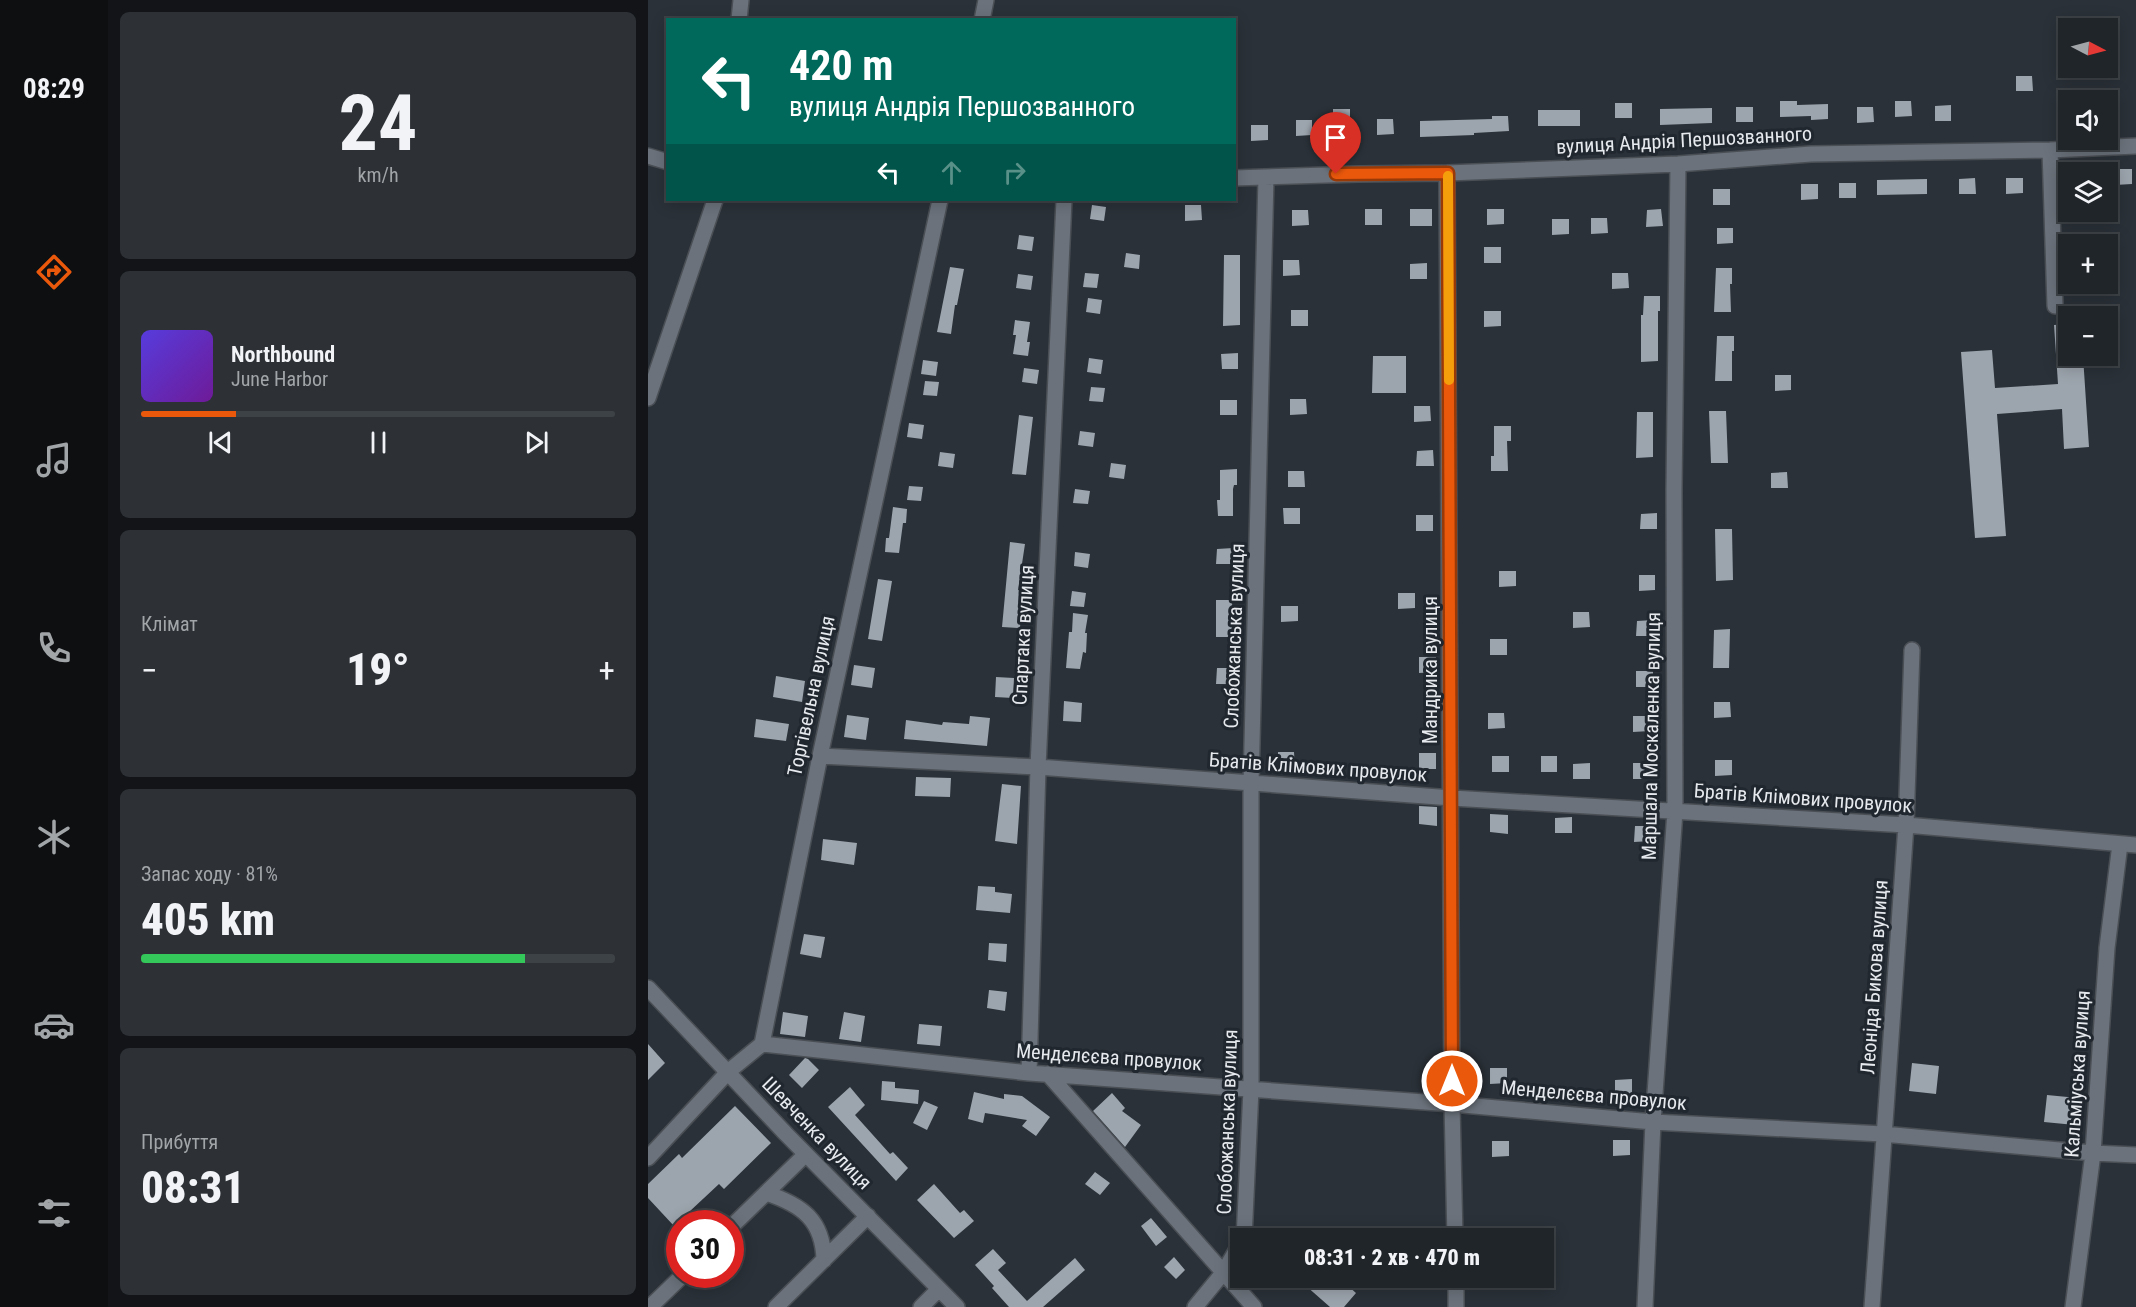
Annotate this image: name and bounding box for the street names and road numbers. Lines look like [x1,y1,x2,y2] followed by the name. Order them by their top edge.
[1555,121,1813,159] street label: вулиця Андрія Першозванного
[1219,543,1249,729] street label: Слобожанська вулиця
[1007,564,1039,706] street label: Спартака вулиця
[1418,596,1442,744] street label: Мандрика вулиця
[1637,612,1665,860] street label: Маршала Москаленка вулиця
[782,614,840,778] street label: Торгівельна вулиця
[1208,747,1428,787] street label: Братів Клімових провулок
[1693,778,1913,818] street label: Братів Клімових провулок
[1855,879,1893,1075] street label: Леоніда Бикова вулиця
[2059,990,2095,1158] street label: Кальміуська вулиця
[1212,1029,1242,1215] street label: Слобожанська вулиця
[1015,1039,1203,1075] street label: Менделєєва провулок
[757,1072,877,1194] street label: Шевченка вулиця
[1500,1075,1688,1115] street label: Менделєєва провулок

